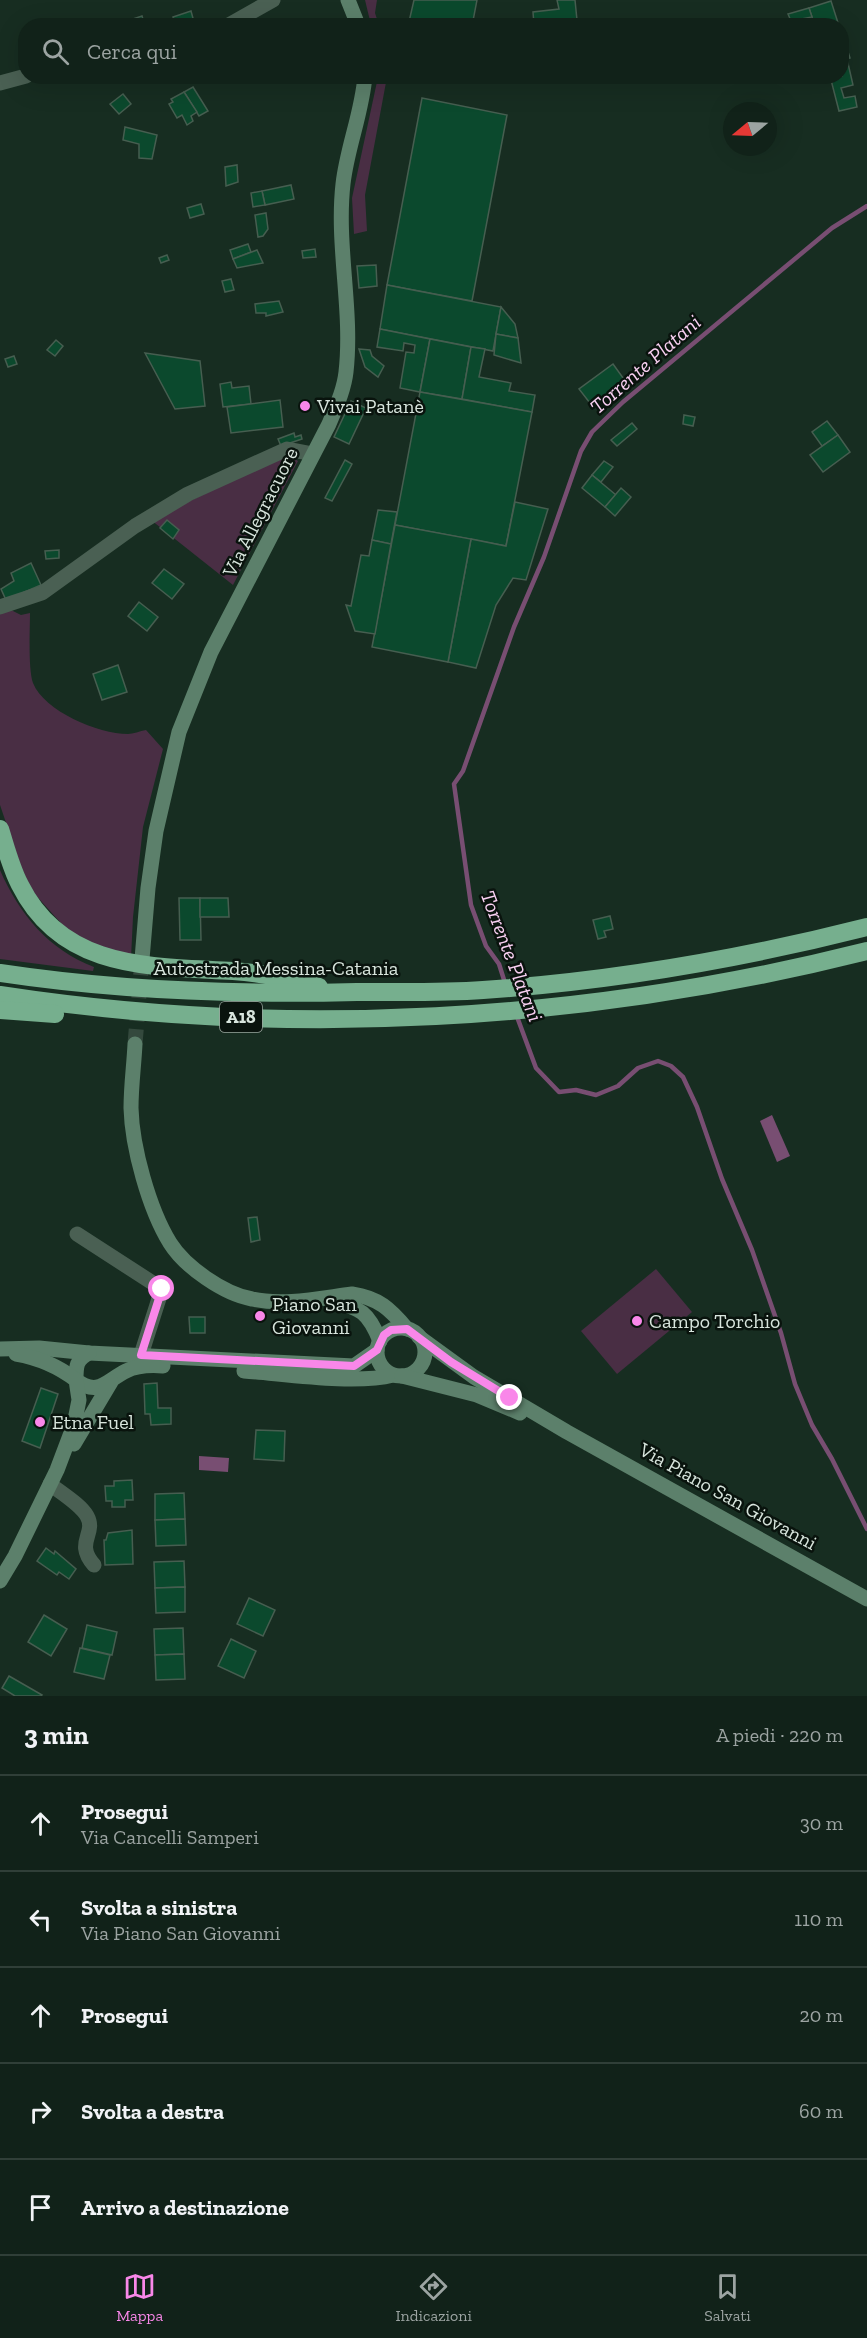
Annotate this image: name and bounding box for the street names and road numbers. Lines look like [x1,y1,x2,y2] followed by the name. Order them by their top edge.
[217,443,303,582] street label: Via Allegracuore
[154,956,399,980] street label: Autostrada Messina-Catania
[220,1002,262,1032] road number: A18
[634,1437,821,1555] street label: Via Piano San Giovanni

